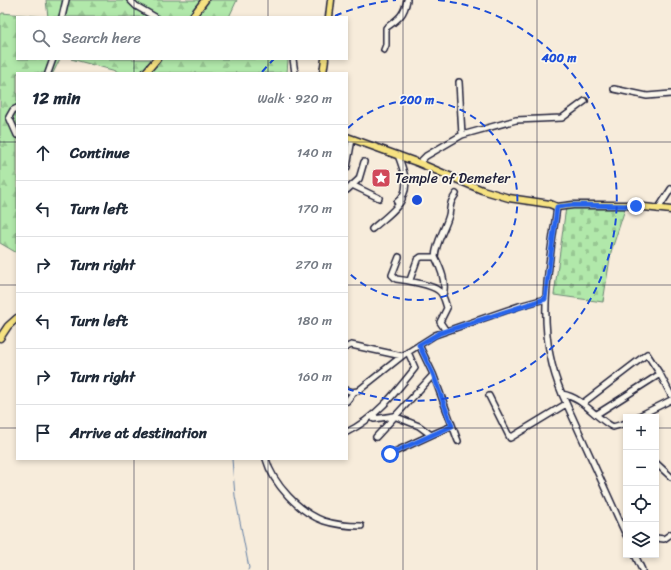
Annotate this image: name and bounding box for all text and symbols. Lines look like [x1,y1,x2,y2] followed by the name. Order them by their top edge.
[16,16,348,60] search box
[62,25,141,51] text: Search here
[30,27,52,49] icon: search
[540,47,577,69] text: 400 m
[32,83,80,113] text: 12 min
[258,87,332,110] text: Walk · 920 m
[399,89,435,111] text: 200 m
[70,140,130,166] text: Continue
[297,141,332,164] text: 140 m
[32,142,54,164] icon: ahead
[395,166,511,191] place label: Temple of Demeter
[370,167,392,189] place icon: Temple of Demeter
[410,193,424,207] centre of rings
[70,196,128,222] text: Turn left
[297,197,332,220] text: 170 m
[627,197,645,215] route end
[32,198,54,220] icon: left
[70,252,135,278] text: Turn right
[295,253,332,276] text: 270 m
[32,254,54,276] icon: right
[70,308,128,334] text: Turn left
[297,309,332,332] text: 180 m
[32,310,54,332] icon: left
[70,364,135,390] text: Turn right
[297,365,332,388] text: 160 m
[32,366,54,388] icon: right
[623,414,659,558] map controls
[623,414,659,450] button: +
[70,420,207,446] text: Arrive at destination
[32,422,54,444] icon: arrive
[381,445,399,463] route start
[623,450,659,486] button: −
[623,486,659,522] button: locate
[623,522,659,558] button: layers

